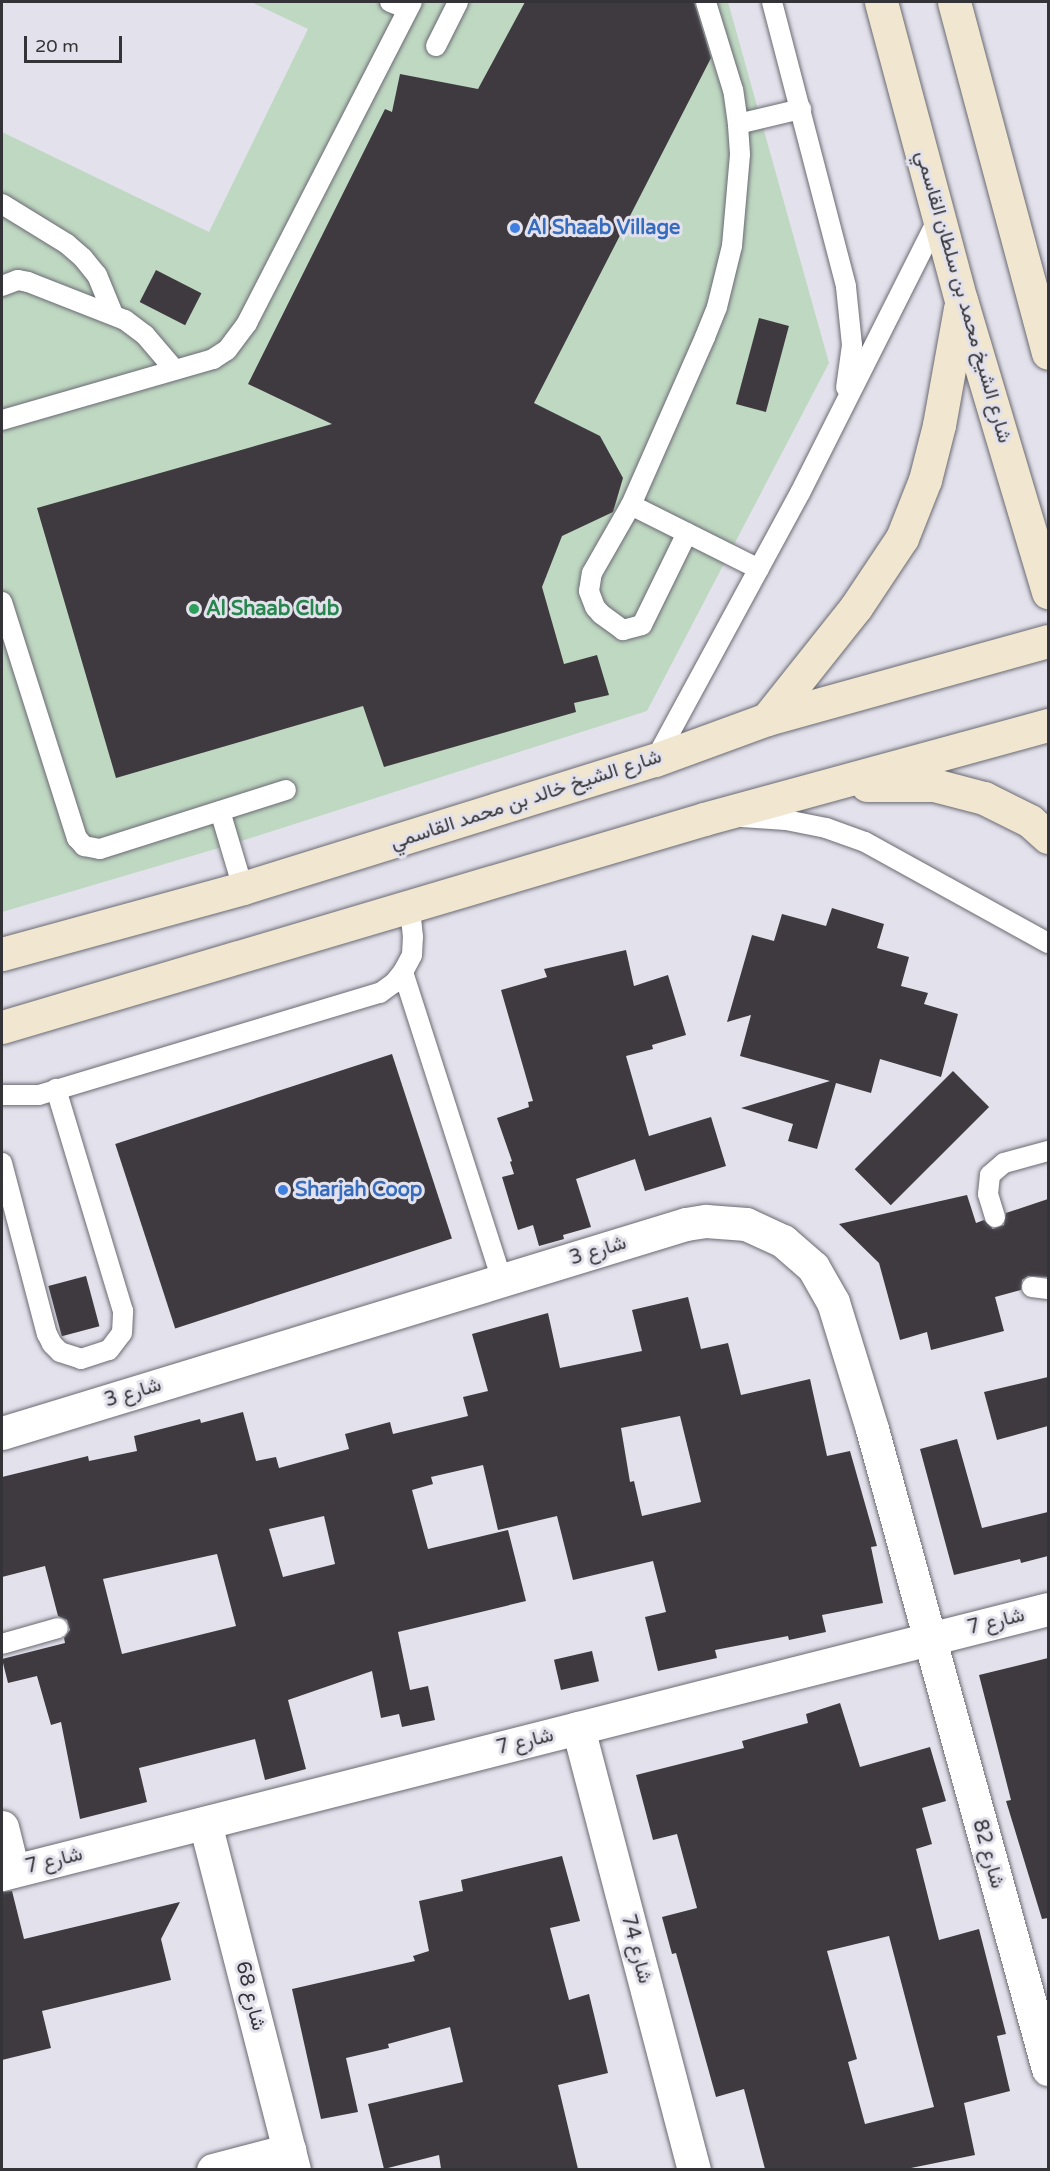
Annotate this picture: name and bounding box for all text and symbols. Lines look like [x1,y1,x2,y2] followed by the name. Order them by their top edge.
[27,24,124,62] scale bar
[35,35,79,57] text: 20 m
[910,148,1016,446] street label: شارع الشيخ محمد بن سلطان القاسمي
[527,216,680,240] place label: Al Shaab Village
[508,221,522,235] marker: Al Shaab Village
[206,597,339,621] place label: Al Shaab Club
[187,602,201,616] marker: Al Shaab Club
[388,745,664,855] street label: شارع الشيخ خالد بن محمد القاسمي
[295,1178,422,1202] place label: Sharjah Coop
[276,1183,290,1197] marker: Sharjah Coop
[567,1231,629,1271] street label: شارع 3
[102,1373,164,1413] street label: شارع 3
[965,1603,1027,1641] street label: شارع 7
[494,1723,556,1761] street label: شارع 7
[967,1817,1009,1891] street label: شارع 82
[23,1842,85,1880] street label: شارع 7
[615,1912,657,1986] street label: شارع 74
[230,1959,270,2033] street label: شارع 68

